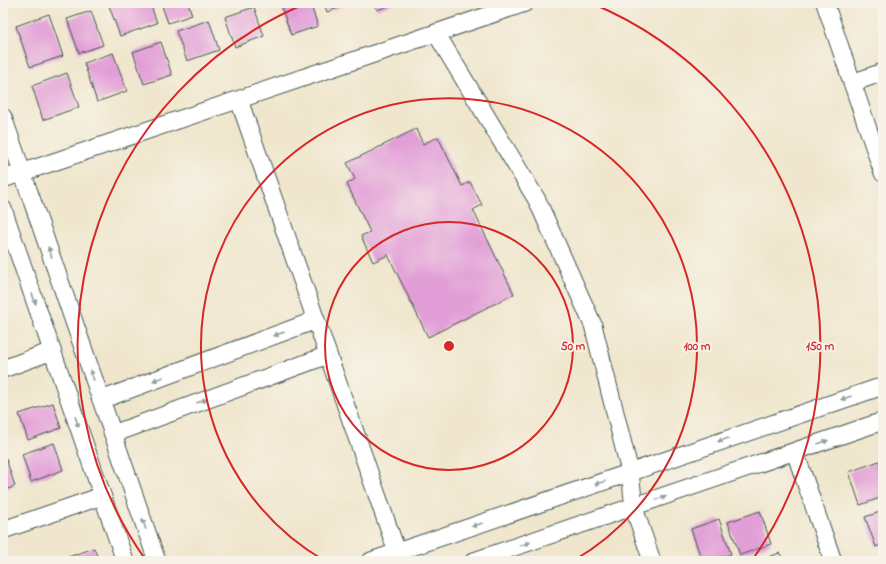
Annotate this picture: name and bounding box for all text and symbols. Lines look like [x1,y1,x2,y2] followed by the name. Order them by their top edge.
[47,246,53,258] one-way arrow
[31,293,37,305] one-way arrow
[273,331,285,337] one-way arrow
[561,338,586,356] text: 50 m
[684,338,711,356] text: 100 m
[806,338,835,356] text: 150 m
[442,339,456,353] centre of rings
[89,369,95,381] one-way arrow
[151,377,163,383] one-way arrow
[840,396,852,402] one-way arrow
[197,398,209,404] one-way arrow
[74,416,80,428] one-way arrow
[717,438,729,444] one-way arrow
[818,439,830,445] one-way arrow
[594,480,606,486] one-way arrow
[655,495,667,501] one-way arrow
[141,518,147,530] one-way arrow
[471,522,483,528] one-way arrow
[519,541,531,547] one-way arrow

